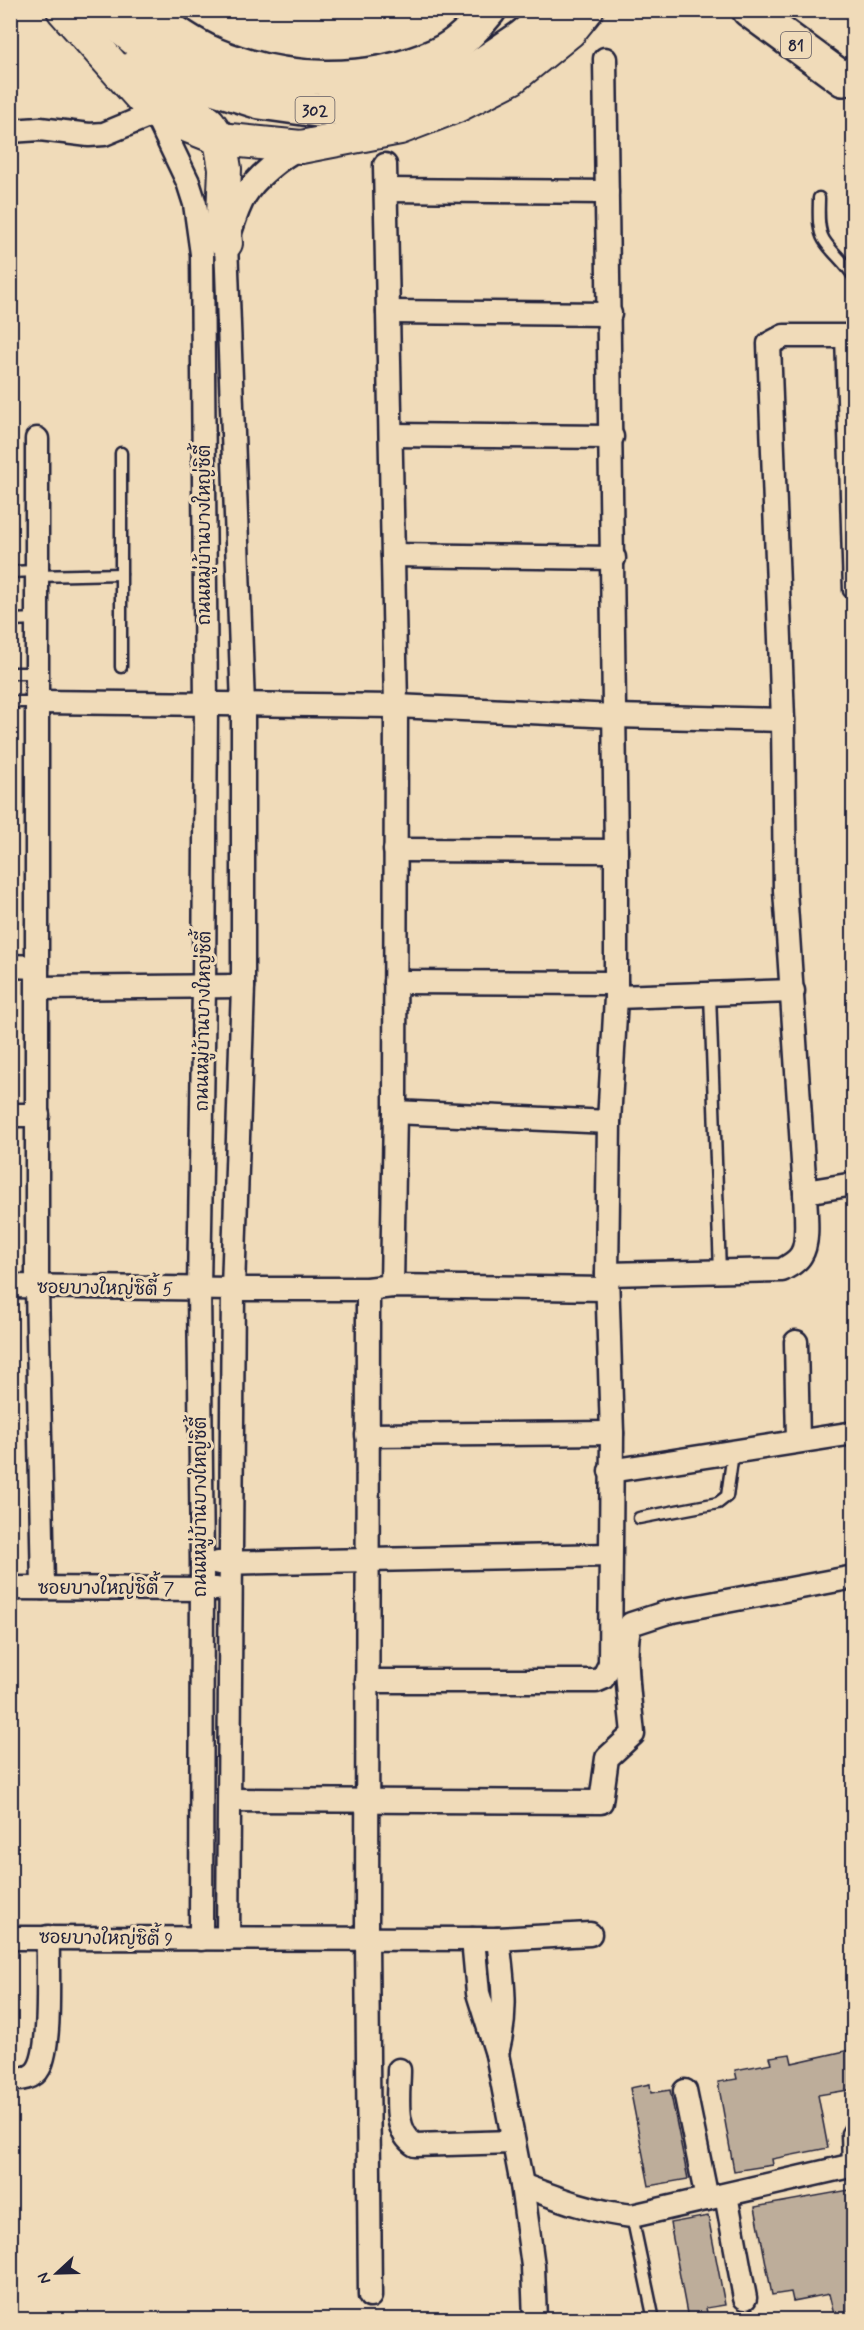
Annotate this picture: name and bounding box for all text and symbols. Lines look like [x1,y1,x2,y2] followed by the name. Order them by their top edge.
[781,32,811,58] road number: 81
[296,97,334,123] road number: 302
[187,442,218,625] street label: ถนนหมู่บ้านบางใหญ่ซิตี้
[184,928,219,1112] street label: ถนนหมู่บ้านบางใหญ่ซิตี้
[37,1270,174,1302] street label: ซอยบางใหญ่ซิตี้ 5
[183,1414,214,1597] street label: ถนนหมู่บ้านบางใหญ่ซิตี้
[38,1571,174,1601] street label: ซอยบางใหญ่ซิตี้ 7
[39,1920,174,1952] street label: ซอยบางใหญ่ซิตี้ 9
[27,2243,87,2303] north arrow
[33,2269,56,2287] text: N

